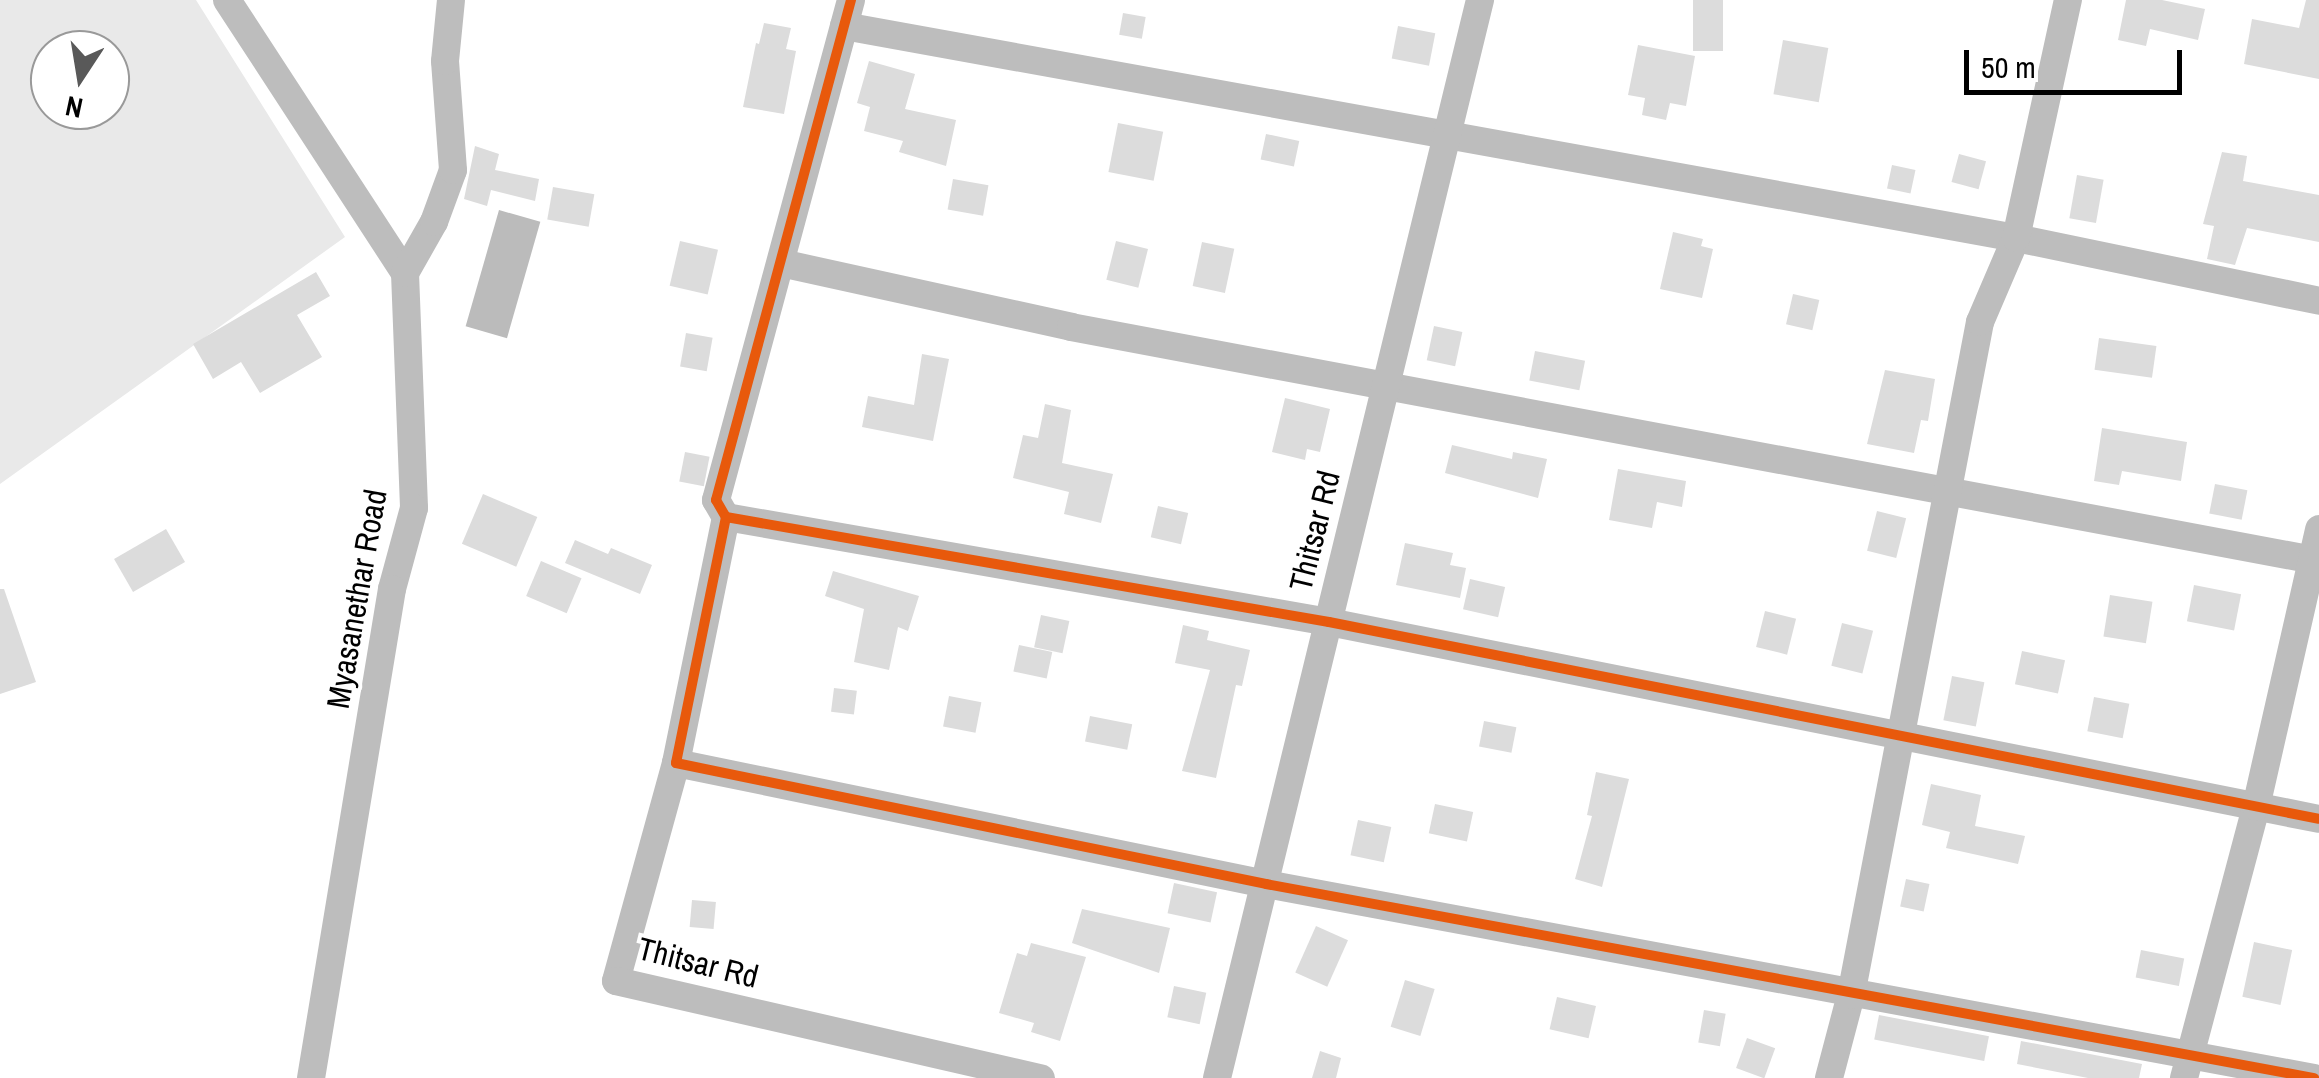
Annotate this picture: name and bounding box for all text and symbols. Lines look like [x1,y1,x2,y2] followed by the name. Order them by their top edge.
[30,30,130,130] north arrow
[1969,30,2186,92] scale bar
[1981,47,2036,87] text: 50 m
[62,87,86,128] text: N
[1282,467,1348,595] street label: Thitsar Rd
[319,487,395,711] street label: Myasanethar Road
[634,930,762,996] street label: Thitsar Rd

